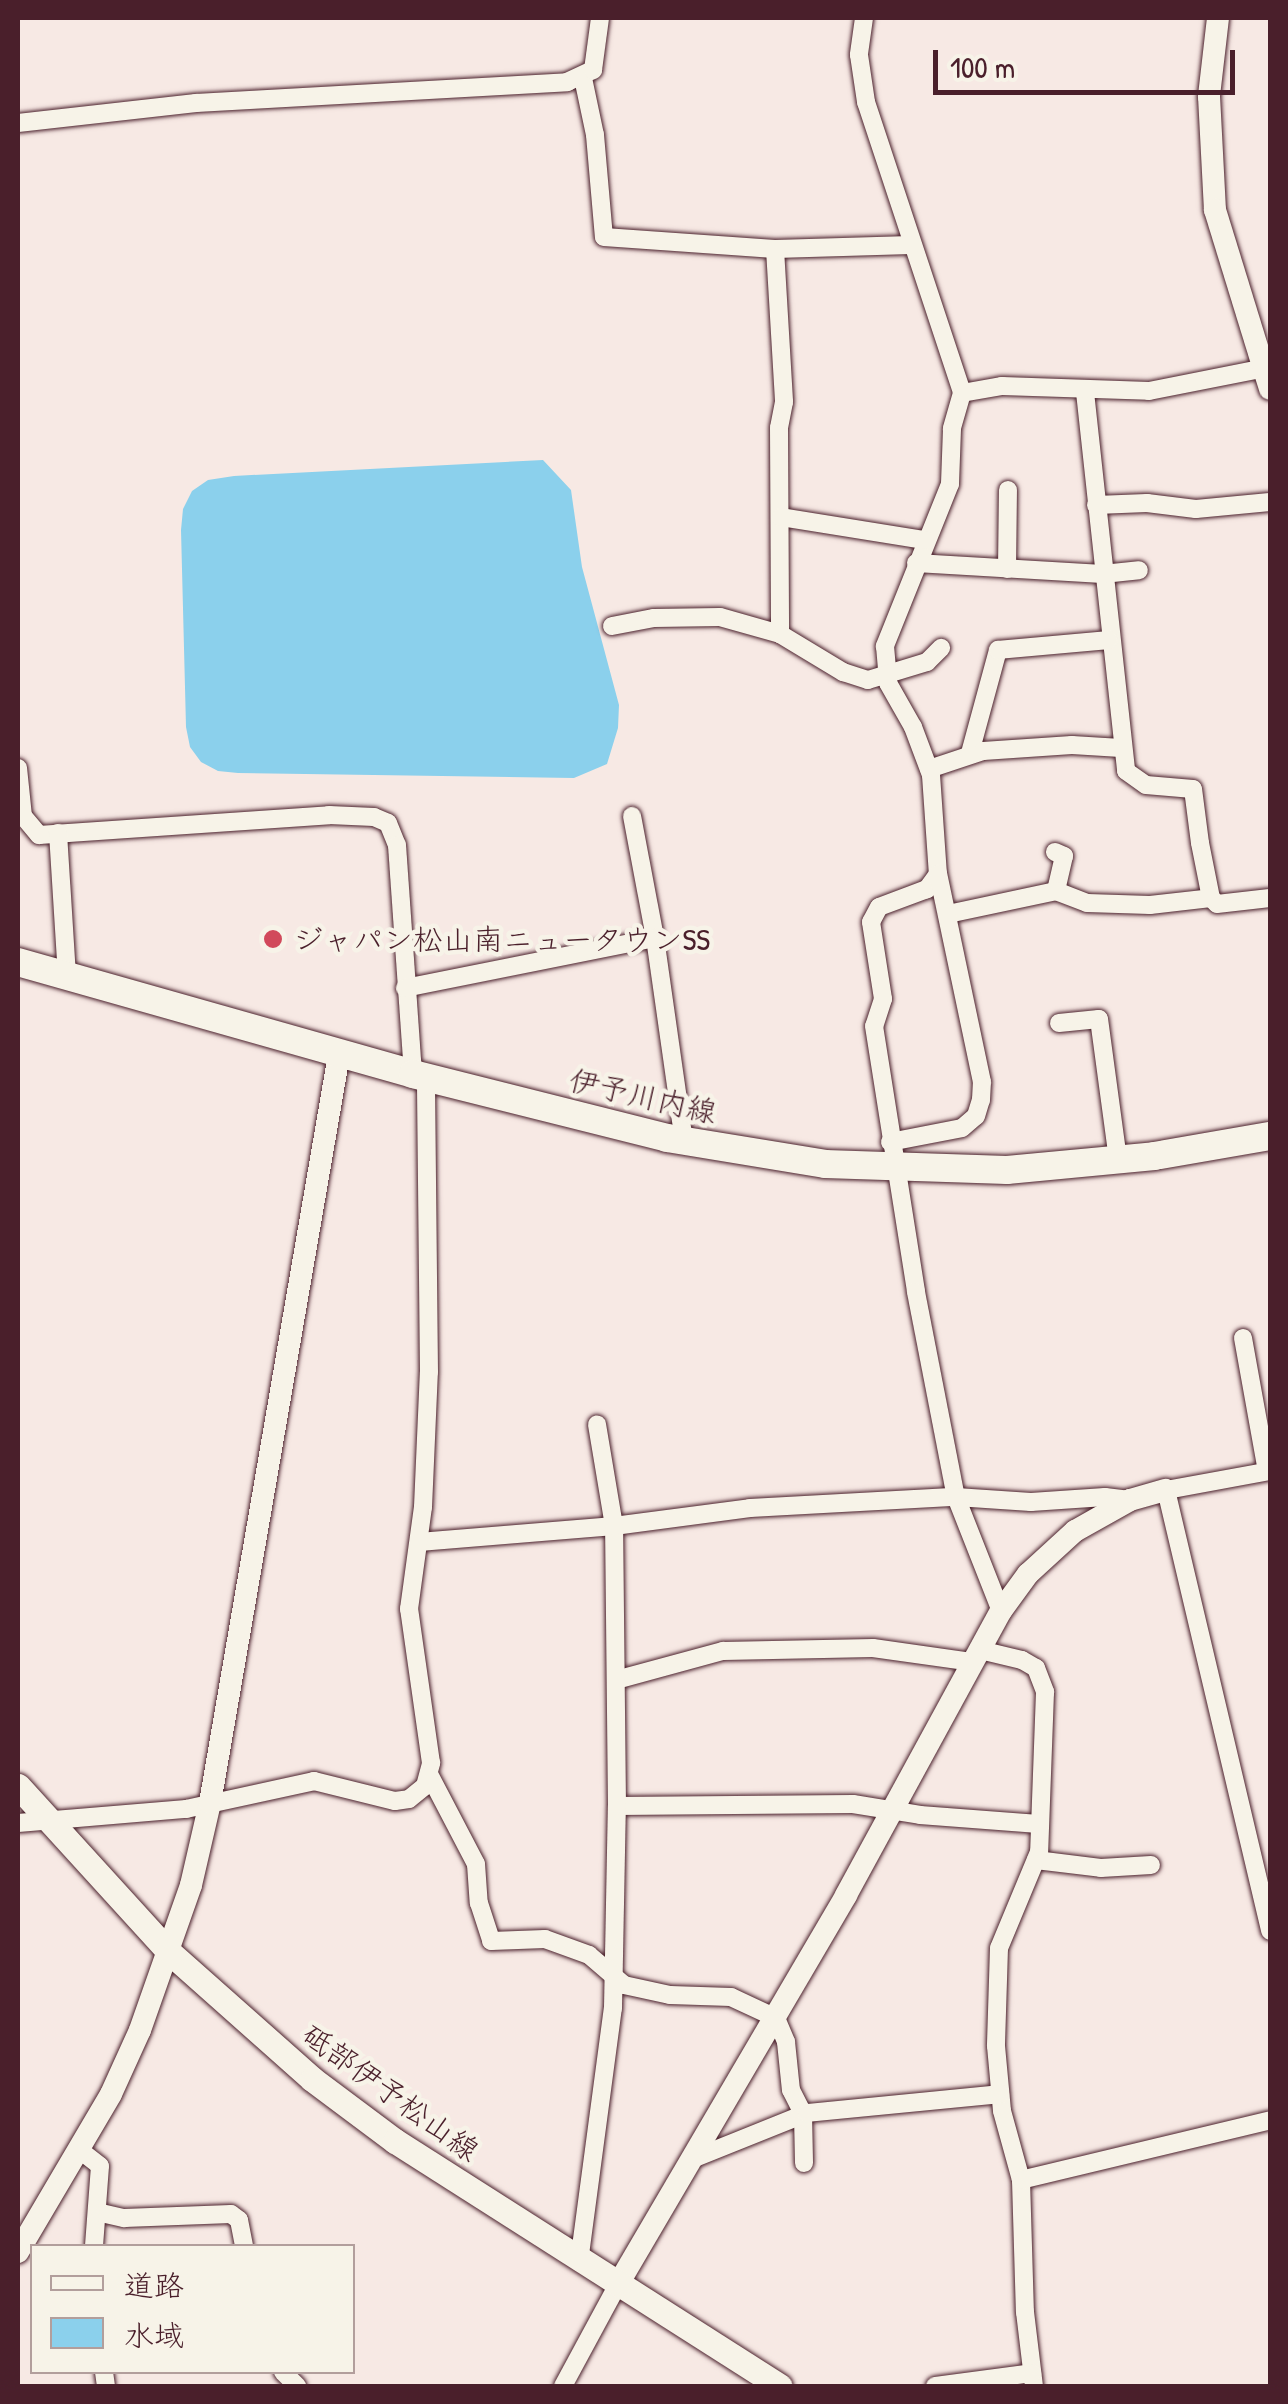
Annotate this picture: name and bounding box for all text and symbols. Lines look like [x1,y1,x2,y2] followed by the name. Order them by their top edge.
[938,30,1240,92] scale bar
[950,47,1015,87] text: 100 m
[293,921,711,957] place label: ジャパン松山南ニュータウンSS
[262,928,284,950] marker: ジャパン松山南ニュータウンSS
[566,1062,720,1130] street label: 伊予川内線
[295,2016,487,2168] street label: 砥部伊予松山線
[30,2244,355,2374] legend
[124,2265,184,2305] text: 道路
[124,2315,184,2355] text: 水域

